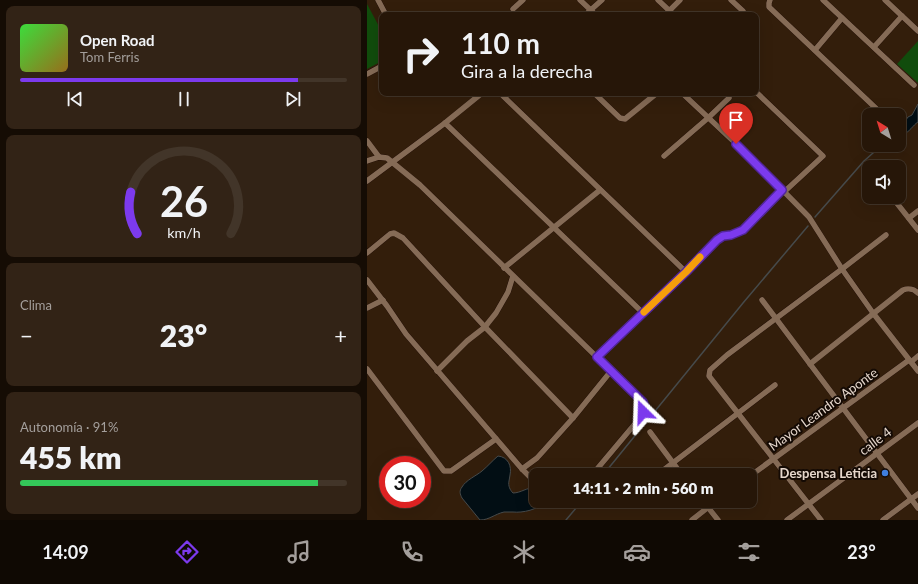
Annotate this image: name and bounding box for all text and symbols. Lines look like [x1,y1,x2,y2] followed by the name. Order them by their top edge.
[461,26,540,60] text: 110 m
[395,28,447,80] icon: right
[80,31,155,49] text: Open Road
[80,49,139,65] text: Tom Ferris
[461,60,593,82] text: Gira a la derecha
[64,88,86,110] icon: previous
[173,88,195,110] icon: pause
[282,88,304,110] icon: next
[719,103,753,144] pin
[862,108,906,152] north arrow
[862,108,906,204] map controls
[725,109,747,131] icon: arrive
[862,160,906,204] button: sound
[159,176,208,226] text: 26
[167,223,200,240] text: km/h
[20,297,52,313] text: Clima
[160,317,207,353] text: 23°
[20,322,33,349] text: −
[334,322,347,349] text: +
[765,364,881,454] street label: Mayor Leandro Aponte
[622,391,664,433] position arrow
[20,419,118,435] text: Autonomía · 91%
[856,423,895,458] street label: calle 4
[20,439,121,475] text: 455 km
[379,456,431,508] speed limit sign: 30
[780,465,877,481] place label: Despensa Leticia
[880,468,890,478] marker: Despensa Leticia
[572,479,714,497] text: 14:11 · 2 min · 560 m
[173,538,201,566] icon: directions
[285,538,313,566] icon: music
[398,538,426,566] icon: phone
[510,538,538,566] icon: climate
[623,538,651,566] icon: car
[735,538,763,566] icon: filters
[42,541,89,563] text: 14:09
[847,541,876,563] text: 23°

